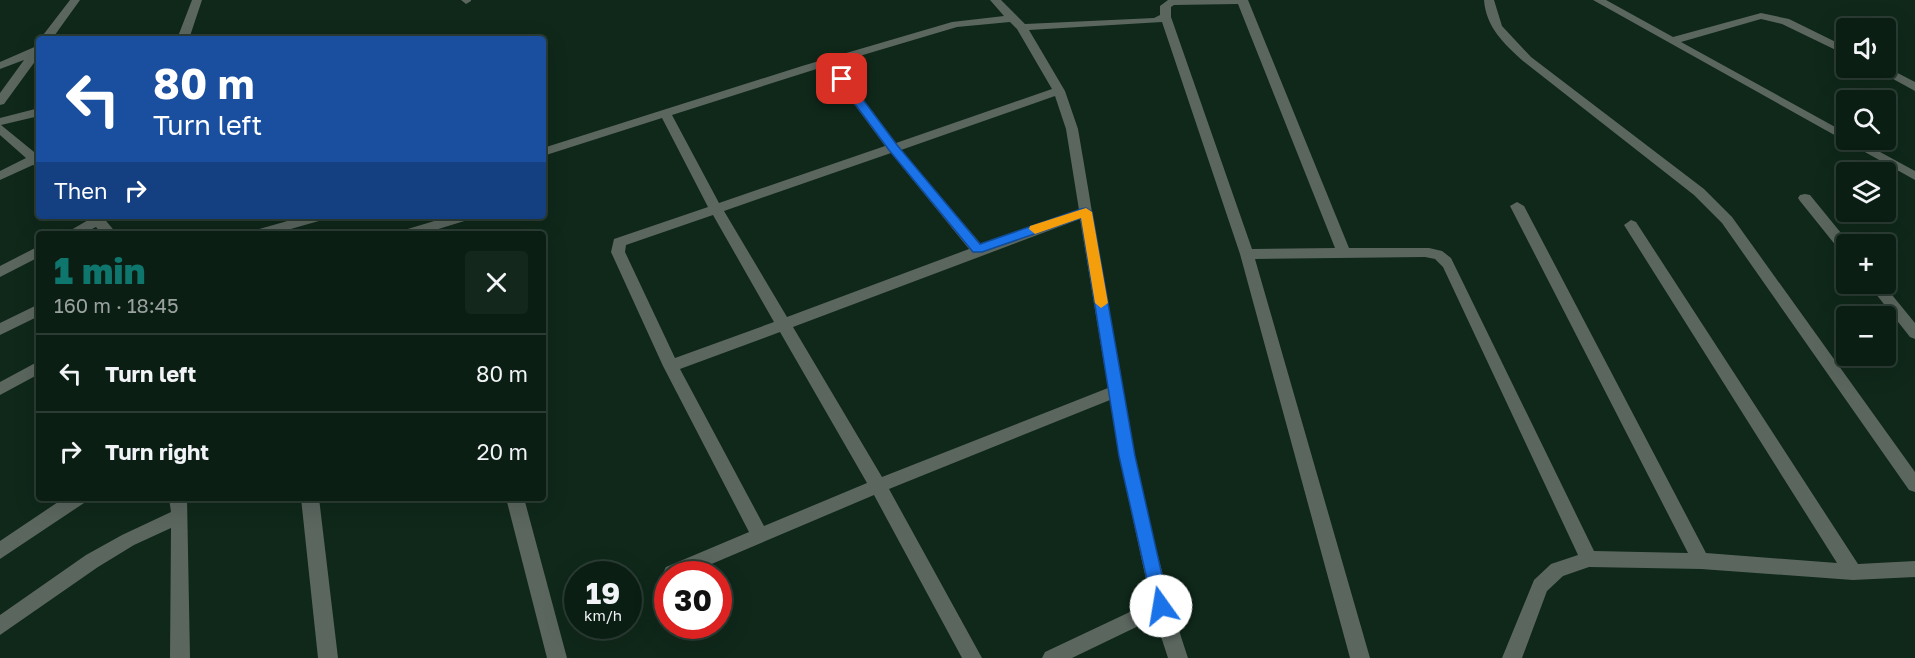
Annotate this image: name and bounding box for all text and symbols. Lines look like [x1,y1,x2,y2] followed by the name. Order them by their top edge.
[1836,18,1896,366] map controls
[1836,18,1896,78] button: sound
[816,53,867,104] pin
[153,58,254,108] text: 80 m
[54,60,132,138] icon: left
[825,62,858,95] icon: arrive
[1836,90,1896,150] button: search
[153,109,262,141] text: Turn left
[1836,162,1896,222] button: layers
[119,174,152,207] icon: right
[54,177,107,204] text: Then
[1836,234,1896,294] button: +
[54,249,145,292] text: 1 min
[465,251,528,314] button: close
[54,293,179,317] text: 160 m · 18:45
[1836,306,1896,366] button: −
[54,357,87,390] icon: left
[105,360,196,387] text: Turn left
[476,360,528,387] text: 80 m
[54,435,87,468] icon: right
[105,438,209,465] text: Turn right
[477,438,528,465] text: 20 m
[654,561,732,639] speed limit sign: 30
[1129,574,1193,638] position arrow
[586,575,620,611] text: 19
[584,606,622,624] text: km/h

